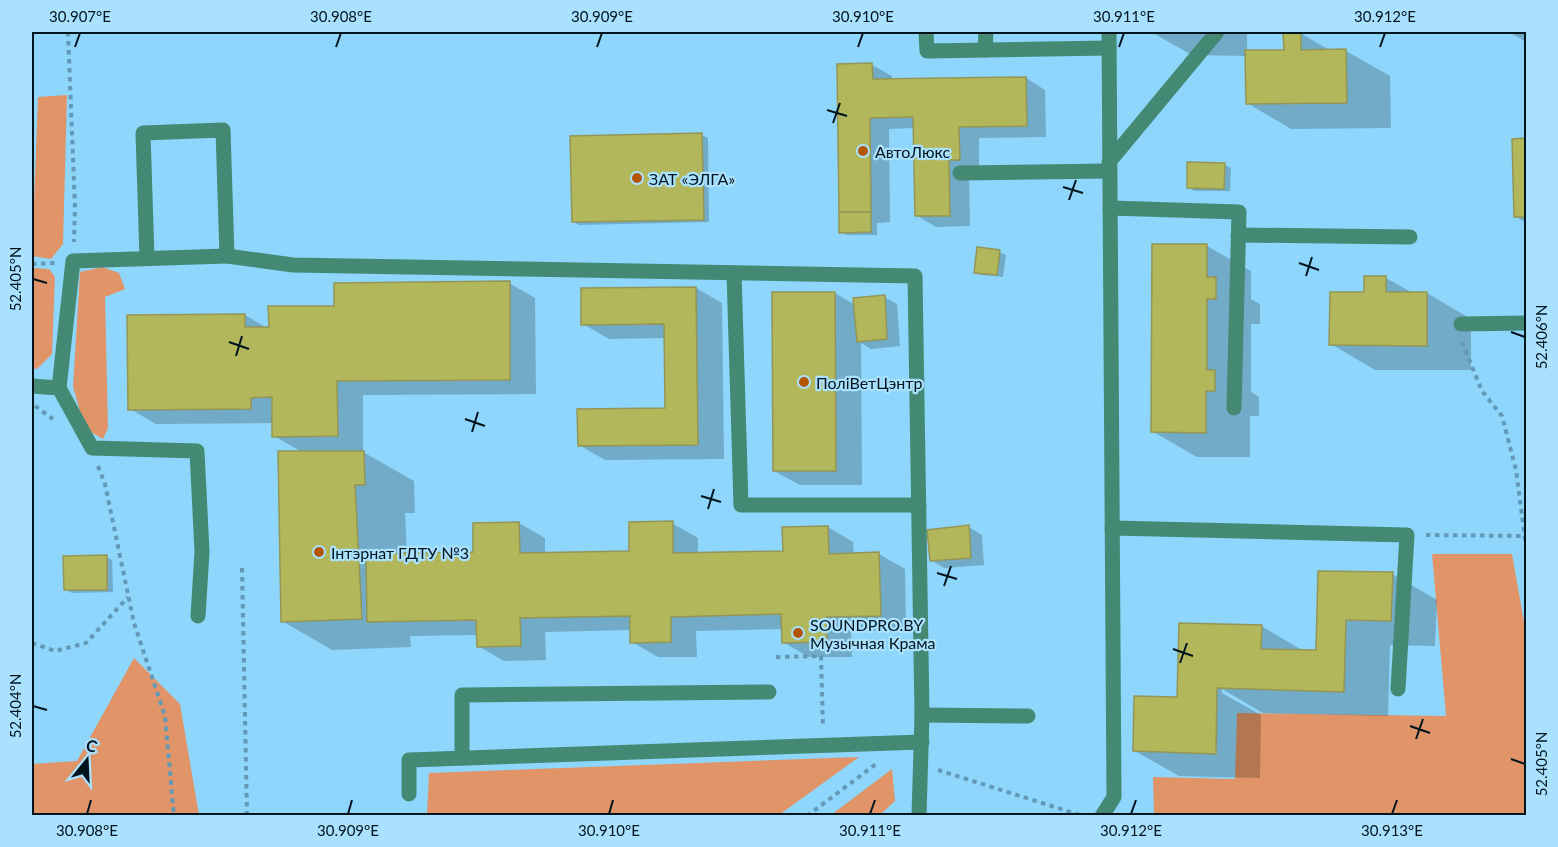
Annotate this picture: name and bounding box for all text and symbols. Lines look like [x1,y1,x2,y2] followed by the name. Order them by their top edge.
[49,7,111,25] text: 30.907°E
[310,7,372,25] text: 30.908°E
[571,7,633,25] text: 30.909°E
[832,7,894,25] text: 30.910°E
[1093,7,1155,25] text: 30.911°E
[1354,7,1416,25] text: 30.912°E
[875,142,950,161] place label: АвтоЛюкс
[856,144,870,158] marker: АвтоЛюкс
[649,169,735,188] place label: ЗАТ «ЭЛГА»
[630,171,644,185] marker: ЗАТ «ЭЛГА»
[6,247,24,311] text: 52.405°N
[1532,305,1550,369] text: 52.406°N
[816,373,922,392] place label: ПоліВетЦэнтр
[797,375,811,389] marker: ПоліВетЦэнтр
[331,543,469,562] place label: Інтэрнат ГДТУ №3
[312,545,326,559] marker: Інтэрнат ГДТУ №3
[810,615,936,652] place label: SOUNDPRO.BY Музычная Крама
[791,626,805,640] marker: SOUNDPRO.BY Музычная Крама
[6,674,24,738] text: 52.404°N
[57,730,117,790] north arrow
[1532,732,1550,796] text: 52.405°N
[84,735,100,756] text: С
[56,821,118,839] text: 30.908°E
[317,821,379,839] text: 30.909°E
[578,821,640,839] text: 30.910°E
[839,821,901,839] text: 30.911°E
[1100,821,1162,839] text: 30.912°E
[1361,821,1423,839] text: 30.913°E

